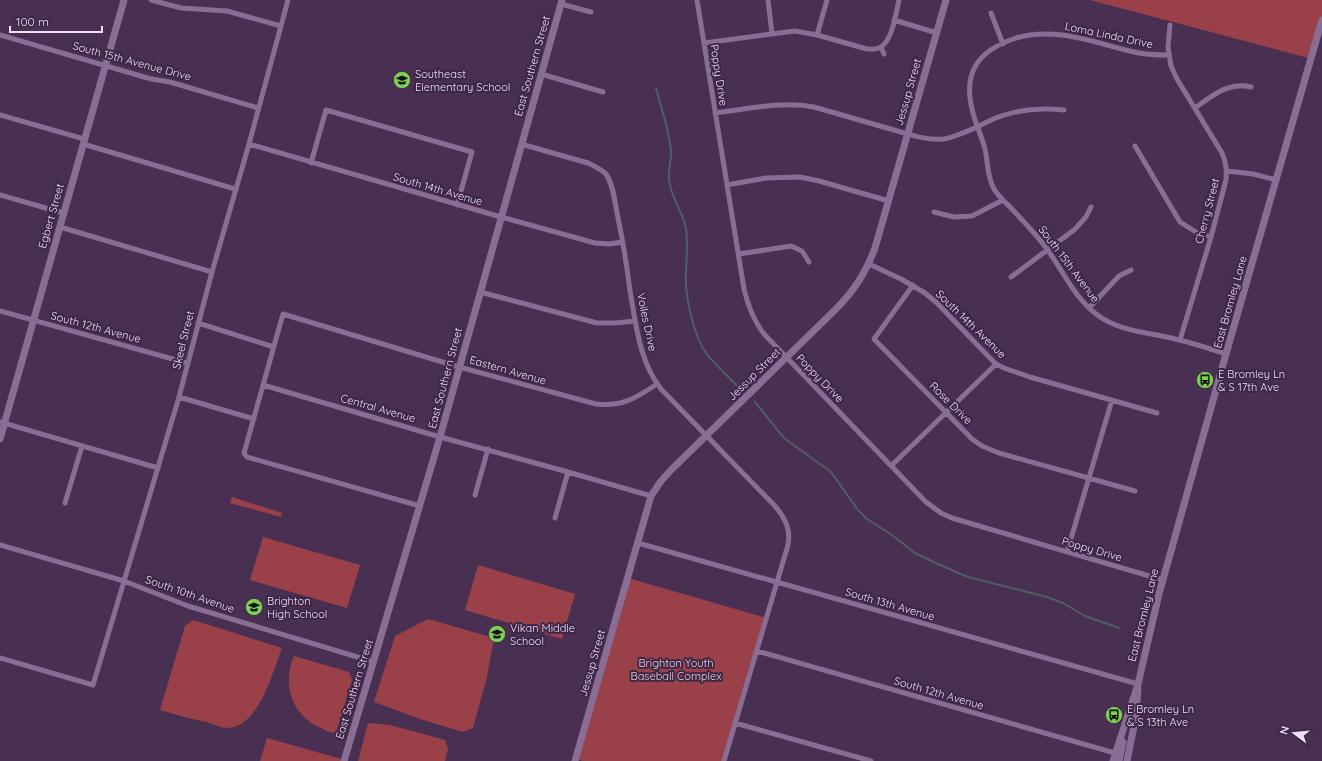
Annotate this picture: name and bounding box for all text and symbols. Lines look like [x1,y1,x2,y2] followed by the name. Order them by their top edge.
[10,8,102,34] scale bar
[16,14,49,29] text: 100 m
[511,14,553,118] street label: East Southern Street
[1064,19,1154,51] street label: Loma Linda Drive
[71,38,193,84] street label: South 15th Avenue Drive
[707,43,731,107] street label: Poppy Drive
[892,57,924,127] street label: Jessup Street
[415,67,510,94] place label: Southeast Elementary School
[392,70,412,90] school or university icon: Southeast Elementary School
[392,170,484,208] street label: South 14th Avenue
[1192,176,1223,245] street label: Cherry Street
[35,182,67,250] street label: Egbert Street
[1036,223,1102,305] street label: South 15th Avenue
[1210,254,1250,350] street label: East Bromley Lane
[933,287,1009,361] street label: South 14th Avenue
[634,292,660,352] street label: Voiles Drive
[49,308,143,346] street label: South 12th Avenue
[169,309,197,371] street label: Skeel Street
[425,326,465,430] street label: East Southern Street
[725,345,783,403] street label: Jessup Street
[793,351,847,405] street label: Poppy Drive
[468,352,548,388] street label: Eastern Avenue
[1218,367,1285,394] place label: E Bromley Ln & S 17th Ave
[1195,370,1215,390] bus stop icon: E Bromley Ln & S 17th Ave
[927,379,975,427] street label: Rose Drive
[339,391,417,425] street label: Central Avenue
[1060,534,1124,564] street label: Poppy Drive
[1125,567,1161,663] street label: East Bromley Lane
[144,572,236,616] street label: South 10th Avenue
[844,585,936,623] street label: South 13th Avenue
[267,594,327,621] place label: Brighton High School
[244,597,264,617] school or university icon: Brighton High School
[510,621,575,648] place label: Vikan Middle School
[487,624,507,644] school or university icon: Vikan Middle School
[576,628,608,698] street label: Jessup Street
[332,637,376,741] street label: East Southern Street
[631,656,722,683] park label: Brighton Youth Baseball Complex
[892,673,986,713] street label: South 12th Avenue
[1127,702,1194,729] place label: E Bromley Ln & S 13th Ave
[1104,705,1124,725] bus stop icon: E Bromley Ln & S 13th Ave
[1274,713,1314,753] north arrow
[1277,724,1292,736] text: N

